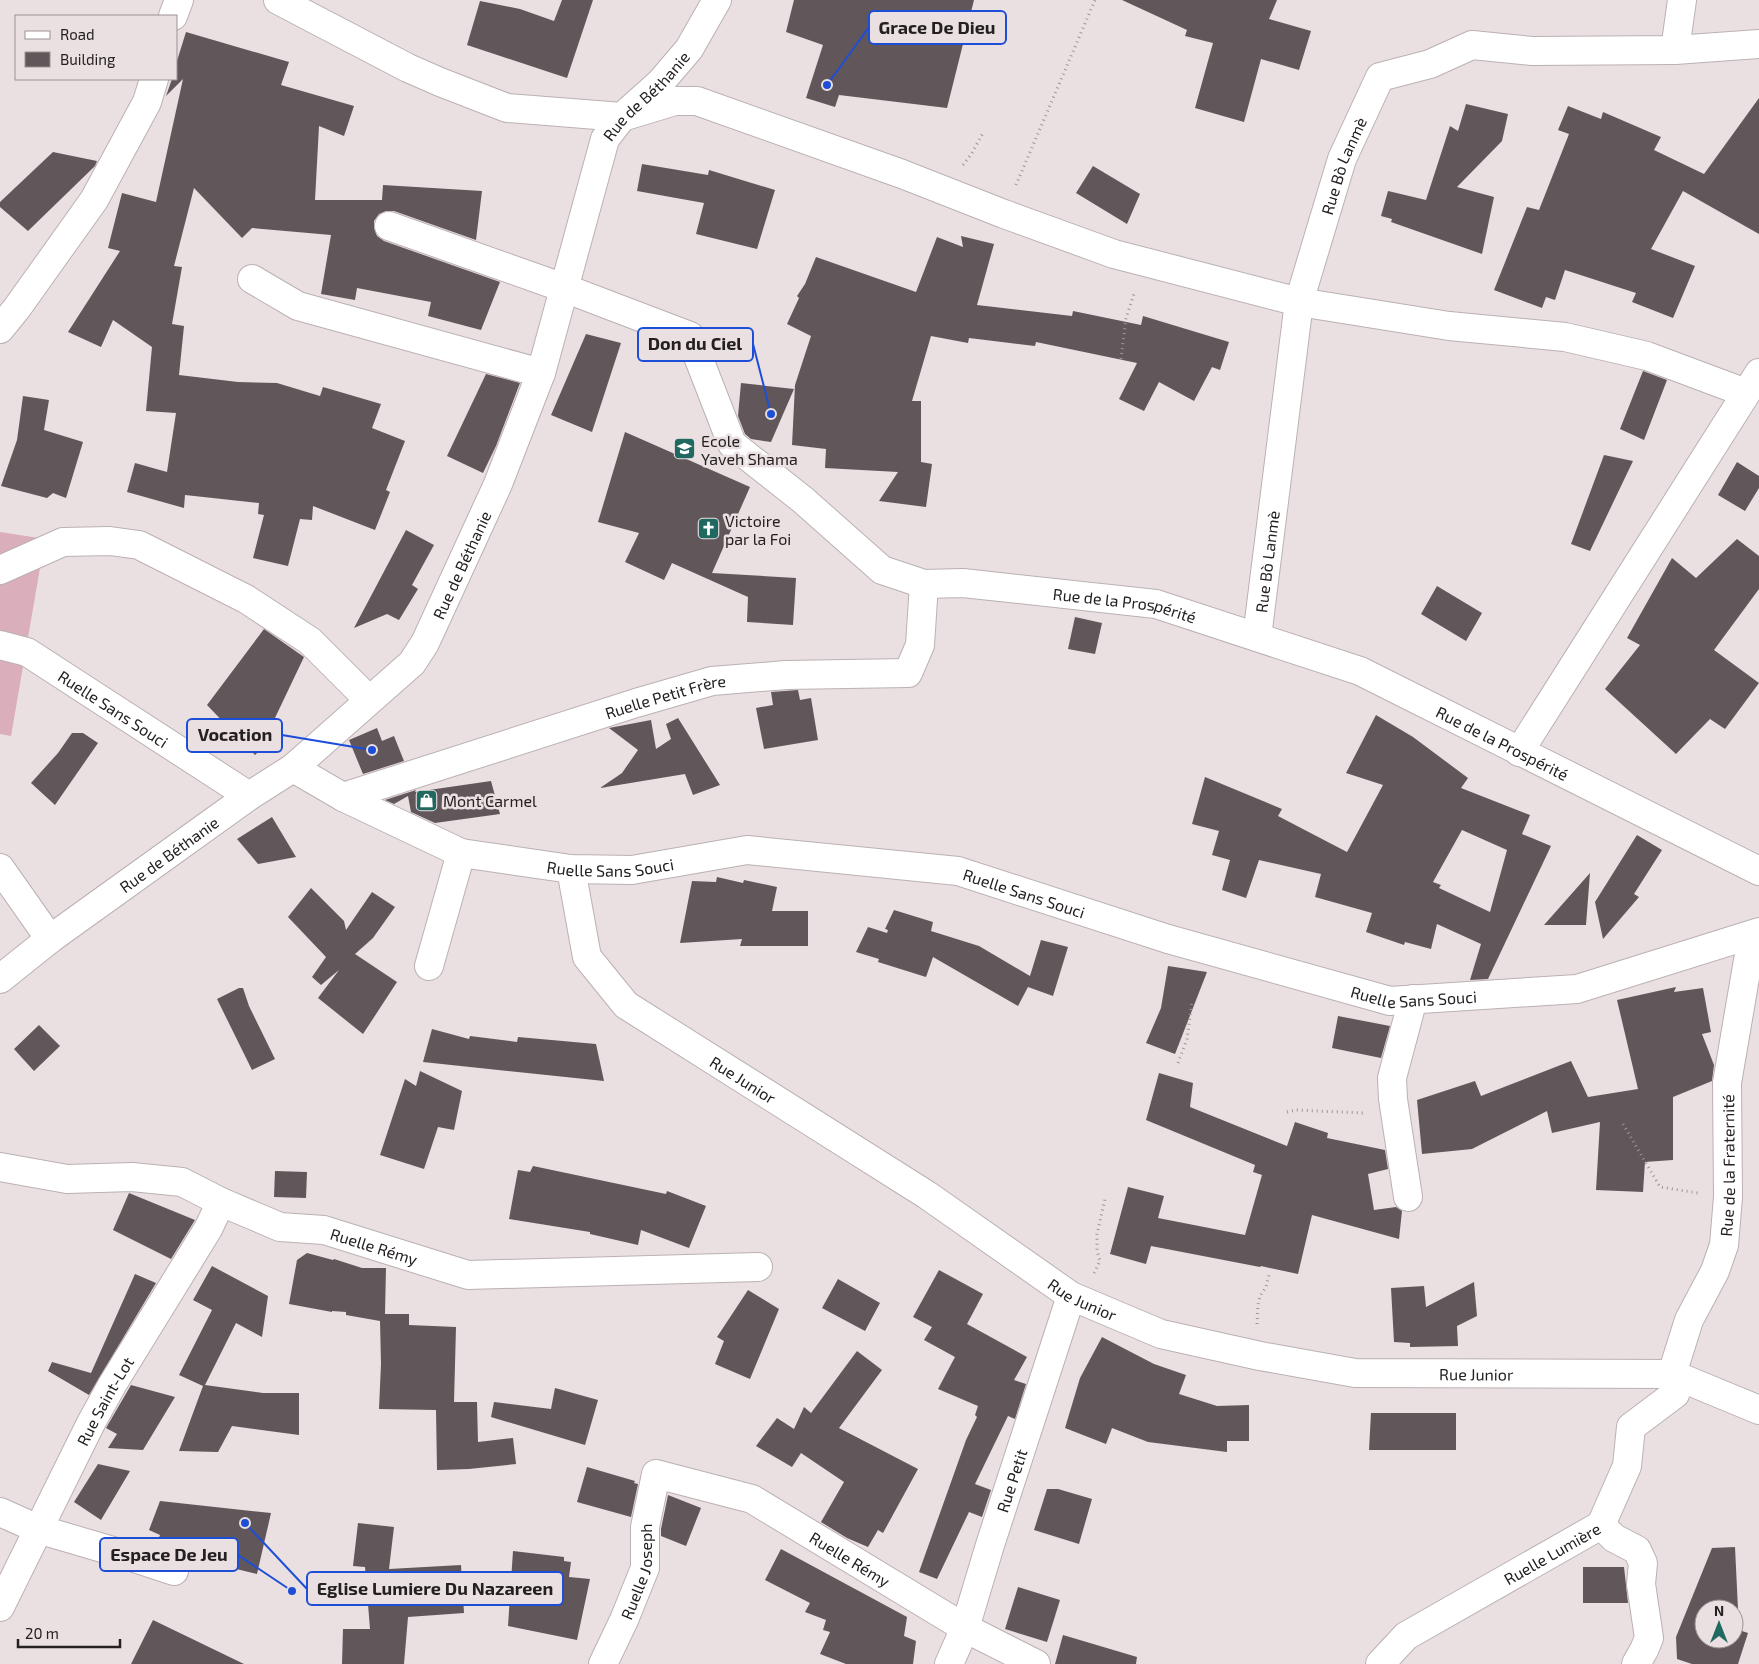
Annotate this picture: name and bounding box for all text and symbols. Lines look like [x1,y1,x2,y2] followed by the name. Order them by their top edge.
[869,11,1006,44] callout: Grace De Dieu
[15,15,178,80] legend
[878,16,996,38] text: Grace De Dieu
[60,25,95,43] text: Road
[598,47,693,144] street label: Rue de Béthanie
[60,50,116,68] text: Building
[1316,114,1370,217] street label: Rue Bò Lanmè
[638,328,753,361] callout: Don du Ciel
[648,332,742,354] text: Don du Ciel
[701,431,798,468] place label: Ecole Yaveh Shama
[673,437,697,461] school or university icon: Ecole Yaveh Shama
[428,507,494,622] street label: Rue de Béthanie
[1251,509,1282,614] street label: Rue Bò Lanmè
[725,511,791,548] place label: Victoire par la Foi
[697,517,721,541] church icon: Victoire par la Foi
[1052,583,1199,626] street label: Rue de la Prospérité
[55,666,172,751] street label: Ruelle Sans Souci
[602,670,726,722] street label: Ruelle Petit Frère
[1433,701,1572,784] street label: Rue de la Prospérité
[187,719,282,752] callout: Vocation
[198,723,272,745] text: Vocation
[415,788,439,812] shop icon: Mont Carmel
[443,791,537,810] place label: Mont Carmel
[115,812,222,896] street label: Rue de Béthanie
[546,853,675,879] street label: Ruelle Sans Souci
[961,864,1088,921] street label: Ruelle Sans Souci
[1349,981,1477,1011] street label: Ruelle Sans Souci
[707,1051,780,1107] street label: Rue Junior
[1715,1094,1738,1237] street label: Rue de la Fraternité
[328,1223,421,1268] street label: Ruelle Rémy
[1045,1274,1120,1324] street label: Rue Junior
[72,1353,137,1448] street label: Rue Saint-Lot
[1439,1364,1514,1383] street label: Rue Junior
[992,1446,1030,1514] street label: Rue Petit
[1500,1518,1603,1588] street label: Ruelle Lumière
[616,1523,655,1622] street label: Ruelle Joseph
[807,1527,894,1590] street label: Ruelle Rémy
[100,1538,238,1571] callout: Espace De Jeu
[110,1543,228,1565] text: Espace De Jeu
[307,1572,563,1605] callout: Eglise Lumiere Du Nazareen
[317,1577,553,1599] text: Eglise Lumiere Du Nazareen
[1694,1599,1744,1649] north arrow
[1714,1602,1724,1619] text: N
[18,1616,120,1648] scale bar
[25,1624,59,1642] text: 20 m

